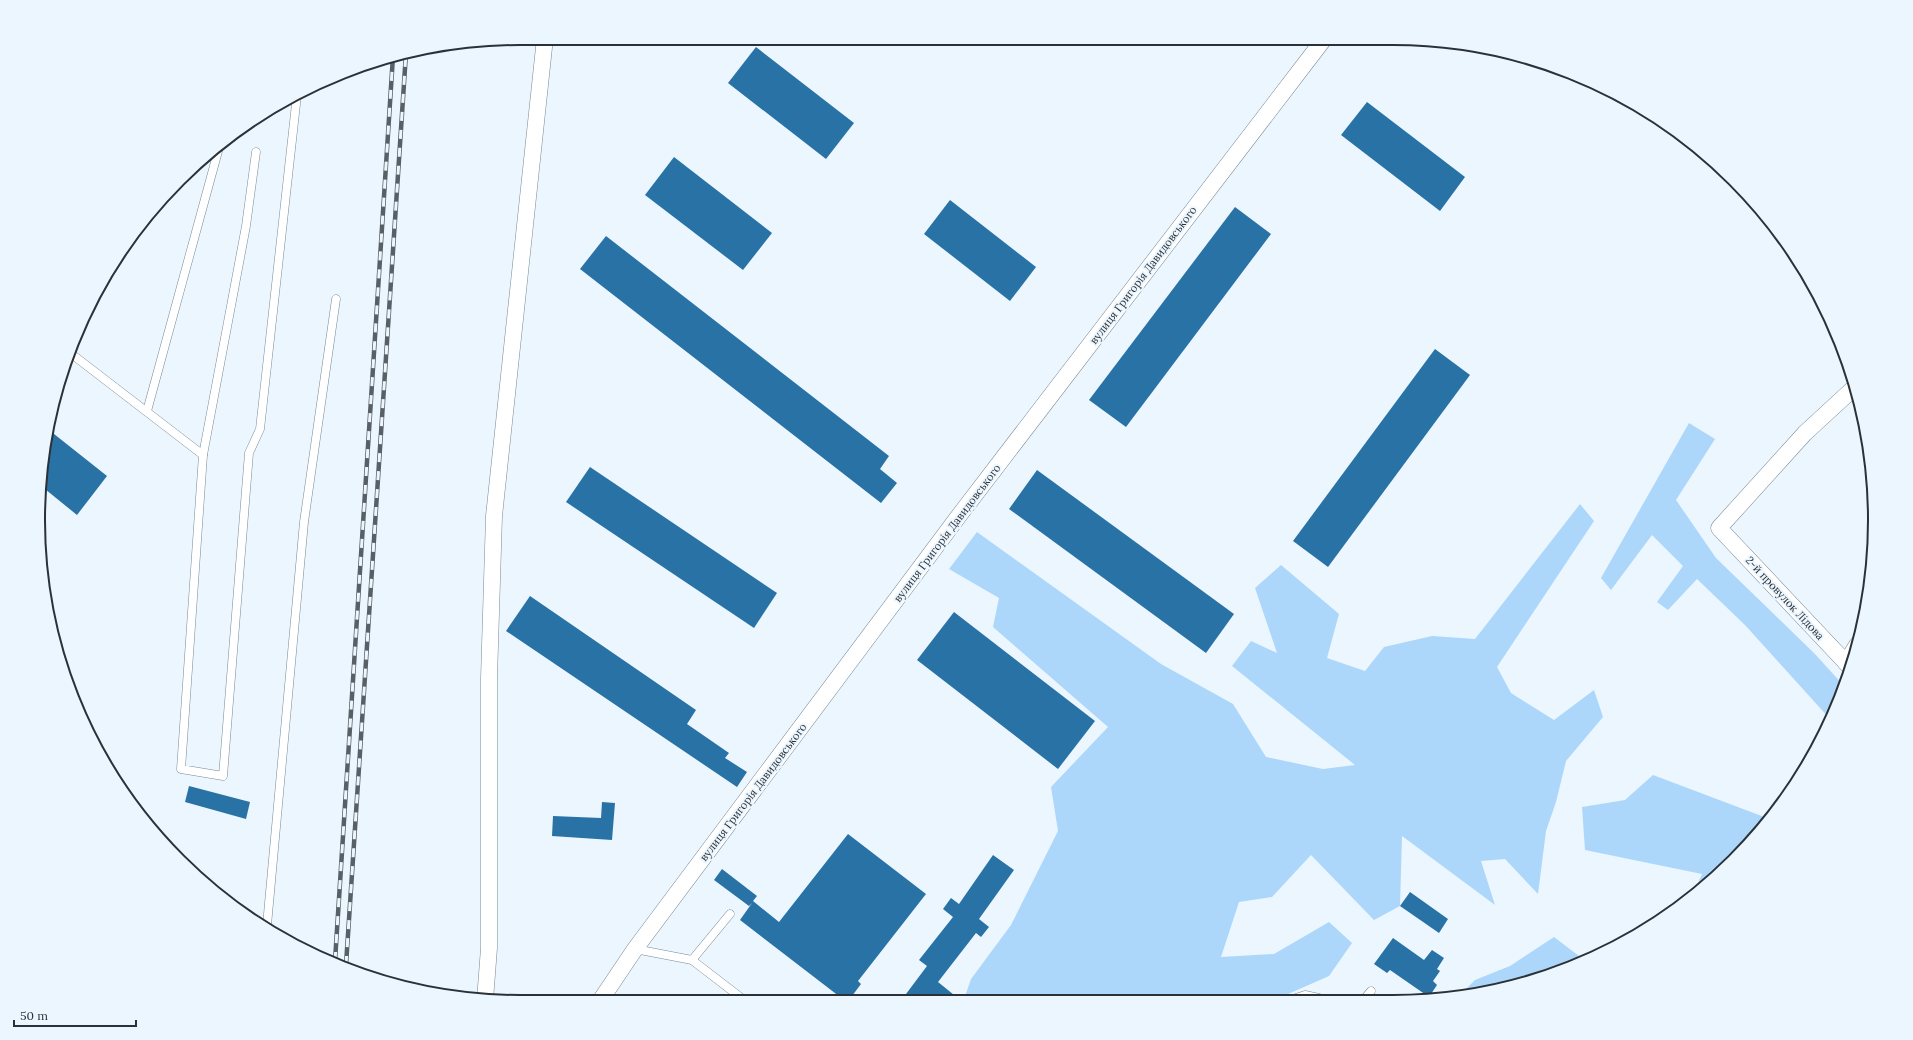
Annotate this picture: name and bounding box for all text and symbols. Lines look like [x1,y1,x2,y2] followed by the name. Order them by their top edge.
[1086,203,1200,347] street label: вулиця Григорія Давидовського
[890,461,1004,605] street label: вулиця Григорія Давидовського
[1743,553,1828,643] street label: 2-й провулок Лідова
[696,720,810,864] street label: вулиця Григорія Давидовського
[14,1002,136,1028] scale bar
[20,1008,48,1023] text: 50 m

